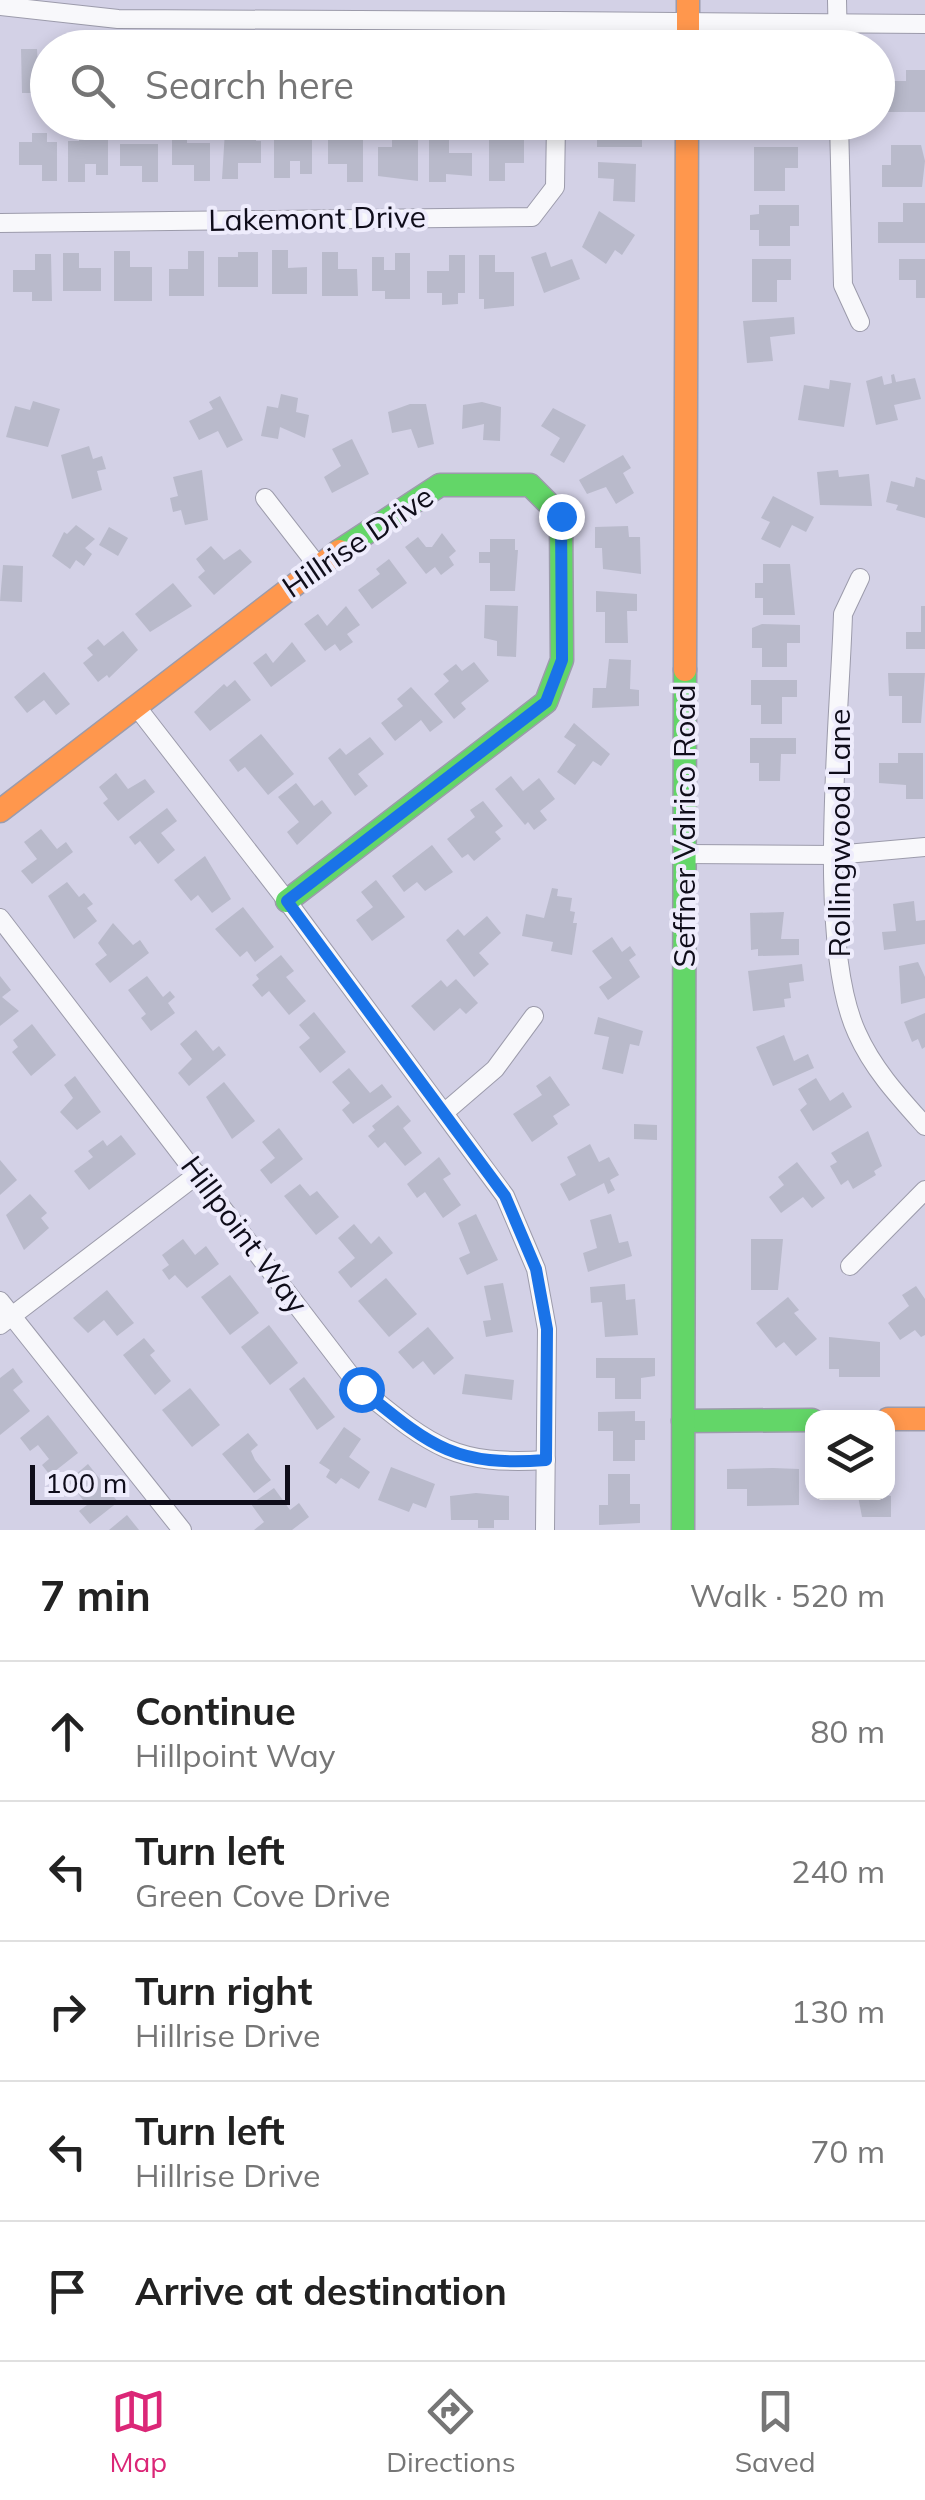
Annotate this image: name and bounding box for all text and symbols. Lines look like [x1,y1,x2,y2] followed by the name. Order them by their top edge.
[30,30,895,140] search box
[65,58,120,113] icon: search
[145,61,354,109] text: Search here
[208,197,426,239] street label: Lakemont Drive
[275,477,440,606] street label: Hillrise Drive
[539,494,585,540] route end
[665,685,703,967] street label: Seffner Valrico Road
[820,709,858,957] street label: Rollingwood Lane
[173,1148,317,1321] street label: Hillpoint Way
[339,1367,385,1413] route start
[805,1410,895,1500] map controls
[805,1410,895,1500] button: layers
[30,1460,290,1504] scale bar
[45,1465,127,1500] text: 100 m
[40,1569,151,1622] text: 7 min
[690,1575,885,1615] text: Walk · 520 m
[135,1687,296,1735] text: Continue
[40,1704,95,1759] icon: ahead
[810,1711,885,1751] text: 80 m
[135,1735,336,1775] text: Hillpoint Way
[135,1827,285,1875] text: Turn left
[40,1844,95,1899] icon: left
[791,1851,885,1891] text: 240 m
[135,1875,390,1915] text: Green Cove Drive
[135,1967,312,2015] text: Turn right
[40,1984,95,2039] icon: right
[791,1991,885,2031] text: 130 m
[135,2015,321,2055] text: Hillrise Drive
[135,2107,285,2155] text: Turn left
[40,2124,95,2179] icon: left
[810,2131,885,2171] text: 70 m
[135,2155,321,2195] text: Hillrise Drive
[40,2264,95,2319] icon: arrive
[135,2267,507,2315] text: Arrive at destination
[110,2384,167,2479] tab: Map
[386,2384,516,2479] tab: Directions
[735,2384,815,2479] tab: Saved

